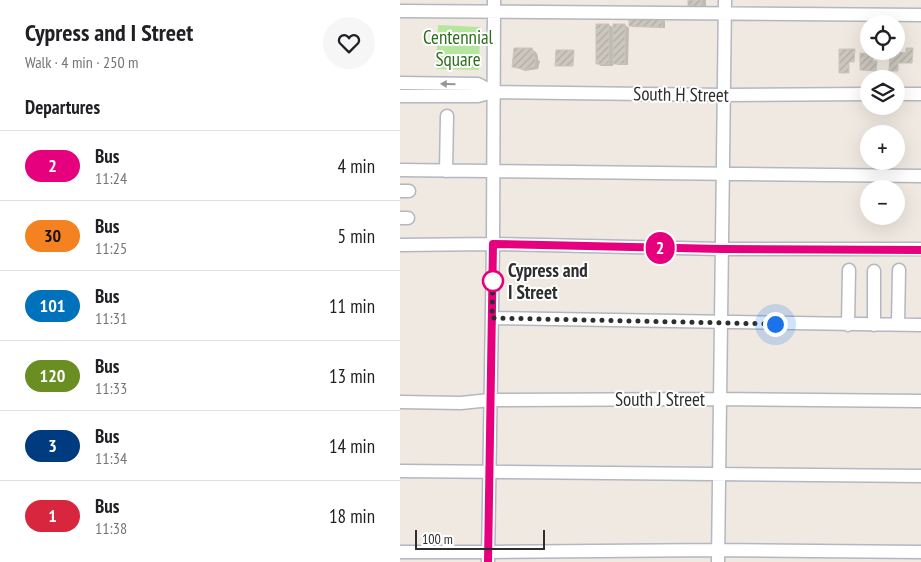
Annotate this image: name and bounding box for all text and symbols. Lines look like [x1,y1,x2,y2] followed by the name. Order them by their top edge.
[860,15,905,225] map controls
[860,15,905,60] button: locate
[25,17,193,48] text: Cypress and I Street
[323,17,375,69] button: heart
[423,25,494,71] park label: Centennial Square
[25,52,138,72] text: Walk · 4 min · 250 m
[860,70,905,115] button: layers
[439,79,455,87] one-way arrow
[633,81,730,107] street label: South H Street
[25,95,100,119] text: Departures
[860,125,905,170] button: +
[95,144,119,168] text: Bus
[48,154,57,177] text: 2
[338,154,375,178] text: 4 min
[95,168,127,188] text: 11:24
[860,180,905,225] button: −
[95,214,119,238] text: Bus
[44,224,61,247] text: 30
[338,224,375,248] text: 5 min
[644,232,676,264] line badge: 2
[656,236,664,259] text: 2
[95,238,127,258] text: 11:25
[508,258,588,304] place label: Cypress and I Street
[482,270,504,292] marker: Cypress and I Street
[95,284,119,308] text: Bus
[40,294,65,317] text: 101
[329,294,375,318] text: 11 min
[95,308,127,328] text: 11:31
[763,312,788,337] your location
[95,354,119,378] text: Bus
[40,364,65,387] text: 120
[329,364,375,388] text: 13 min
[95,378,127,398] text: 11:33
[615,387,706,411] street label: South J Street
[95,424,119,448] text: Bus
[48,434,57,457] text: 3
[329,434,375,458] text: 14 min
[95,448,127,468] text: 11:34
[95,494,119,518] text: Bus
[48,504,57,527] text: 1
[329,504,375,528] text: 18 min
[95,518,127,538] text: 11:38
[415,527,545,550] scale bar
[422,530,453,548] text: 100 m

